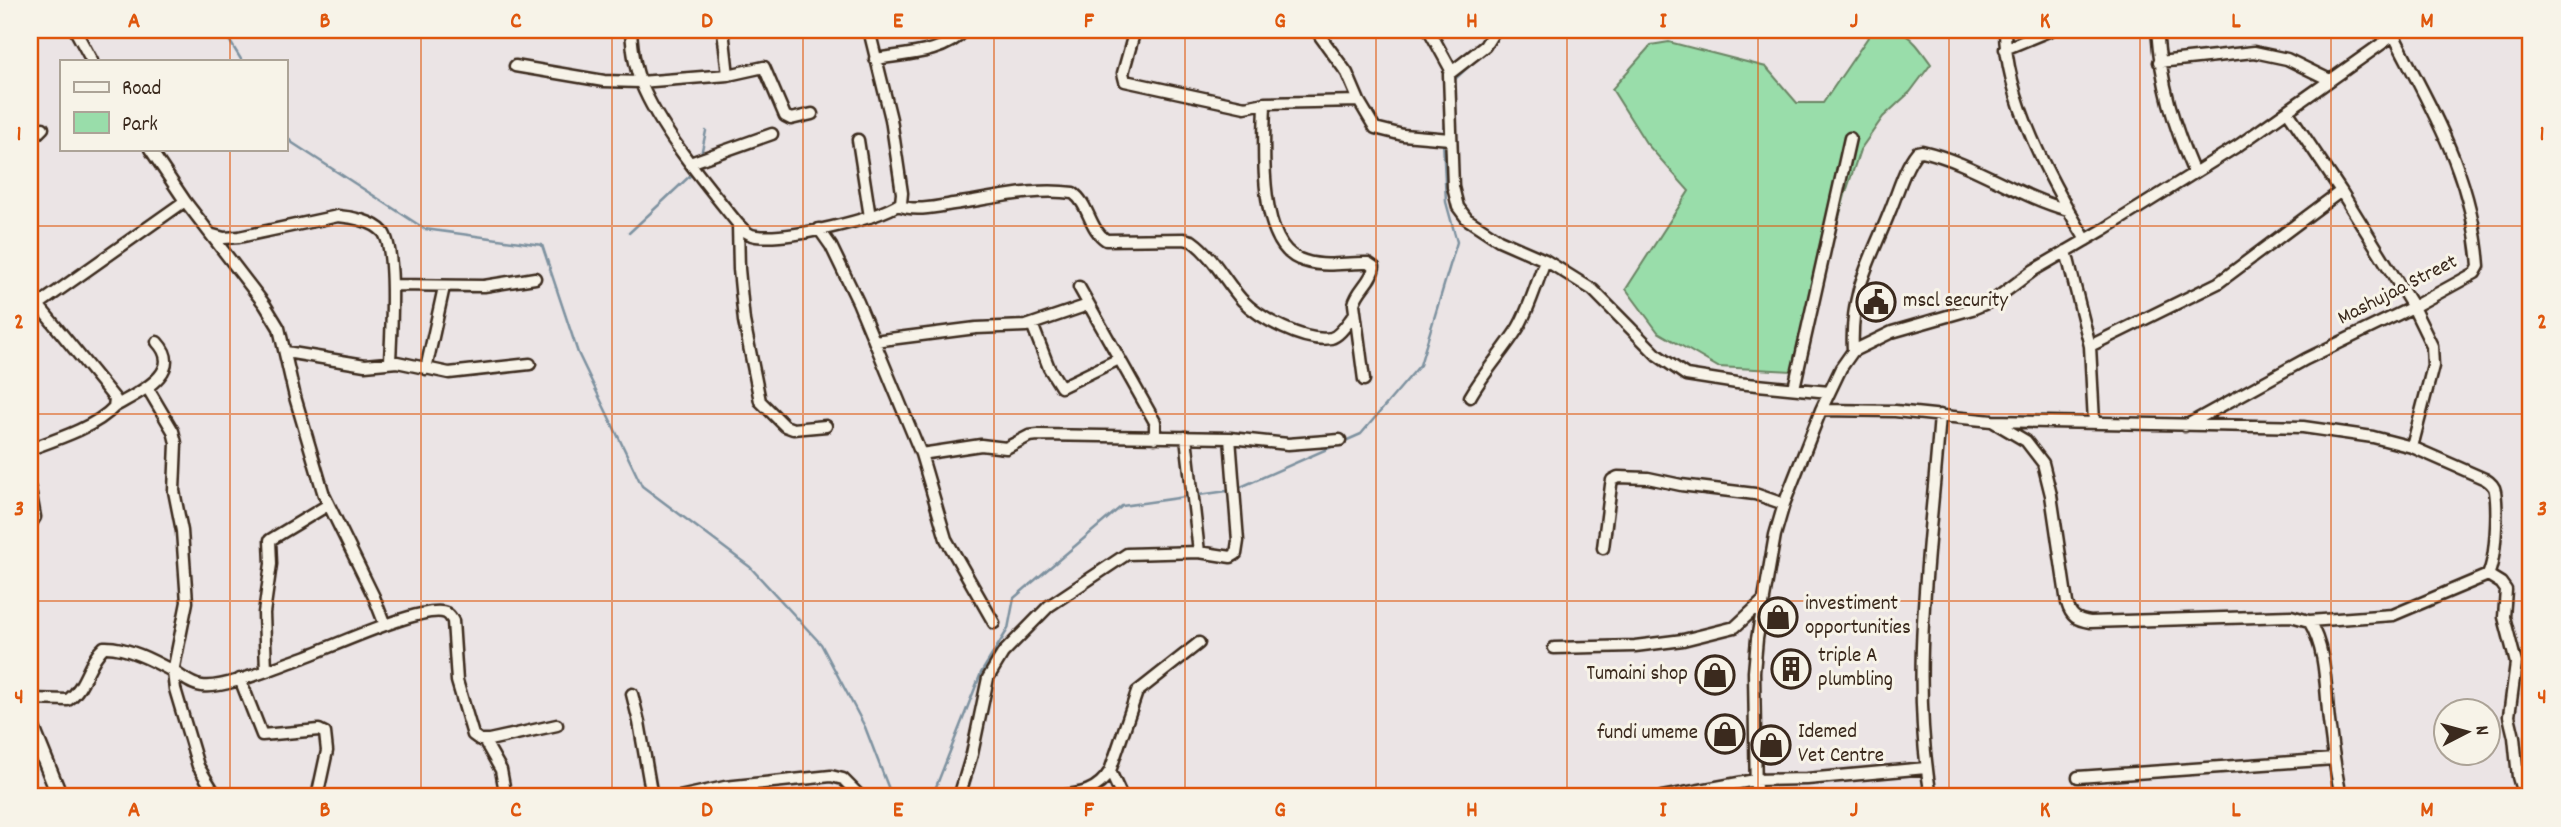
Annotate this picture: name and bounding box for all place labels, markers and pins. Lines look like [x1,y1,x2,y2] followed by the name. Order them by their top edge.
[1855,281,1897,323] public building icon: mscl security
[1903,287,2008,317] place label: mscl security
[1805,590,1911,644] place label: investiment opportunities
[1757,596,1799,638] shop icon: investiment opportunities
[1818,642,1893,696] place label: triple A plumbling
[1770,648,1812,690] building icon: triple A plumbling
[1694,654,1736,696] shop icon: Tumaini shop
[1587,660,1688,690] place label: Tumaini shop
[1704,713,1746,755] shop icon: fundi umeme
[1798,718,1884,772] place label: Idemed Vet Centre
[1597,719,1698,749] place label: fundi umeme
[1750,724,1792,766] shop icon: Idemed Vet Centre

